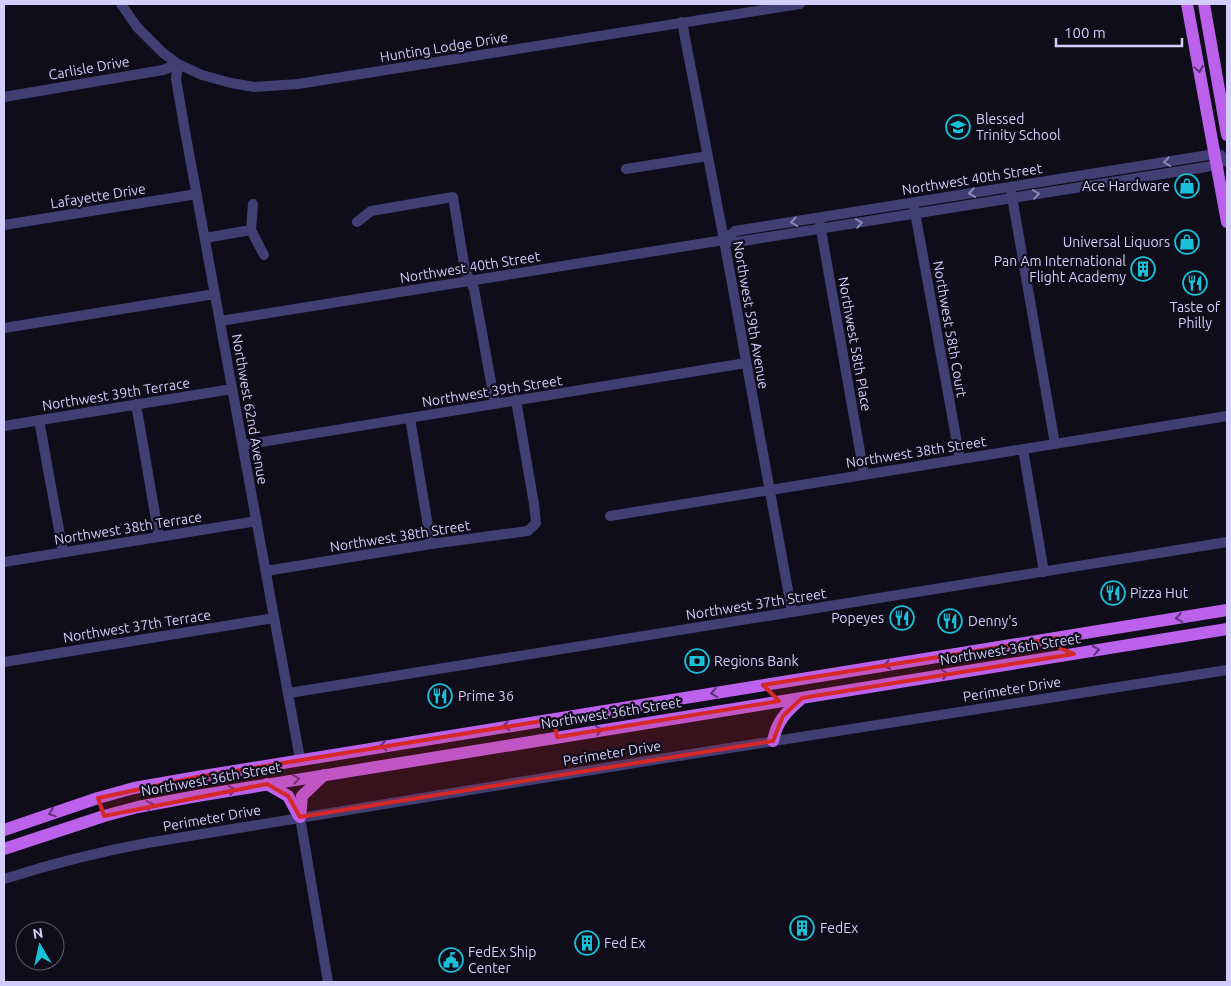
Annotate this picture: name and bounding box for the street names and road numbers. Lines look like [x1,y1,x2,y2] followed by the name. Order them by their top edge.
[379,29,509,65] street label: Hunting Lodge Drive
[47,53,131,83] street label: Carlisle Drive
[901,160,1044,198] street label: Northwest 40th Street
[49,181,147,211] street label: Lafayette Drive
[730,240,772,390] street label: Northwest 59th Avenue
[399,248,542,286] street label: Northwest 40th Street
[930,259,970,399] street label: Northwest 58th Court
[835,275,875,413] street label: Northwest 58th Place
[229,332,271,486] street label: Northwest 62nd Avenue
[421,372,564,410] street label: Northwest 39th Street
[41,374,191,414] street label: Northwest 39th Terrace
[845,433,988,471] street label: Northwest 38th Street
[53,508,203,548] street label: Northwest 38th Terrace
[329,517,472,555] street label: Northwest 38th Street
[685,585,828,623] street label: Northwest 37th Street
[62,606,212,646] street label: Northwest 37th Terrace
[939,630,1082,668] street label: Northwest 36th Street
[962,673,1062,705] street label: Perimeter Drive
[540,694,683,732] street label: Northwest 36th Street
[562,737,662,769] street label: Perimeter Drive
[140,759,283,799] street label: Northwest 36th Street
[162,802,262,834] street label: Perimeter Drive

